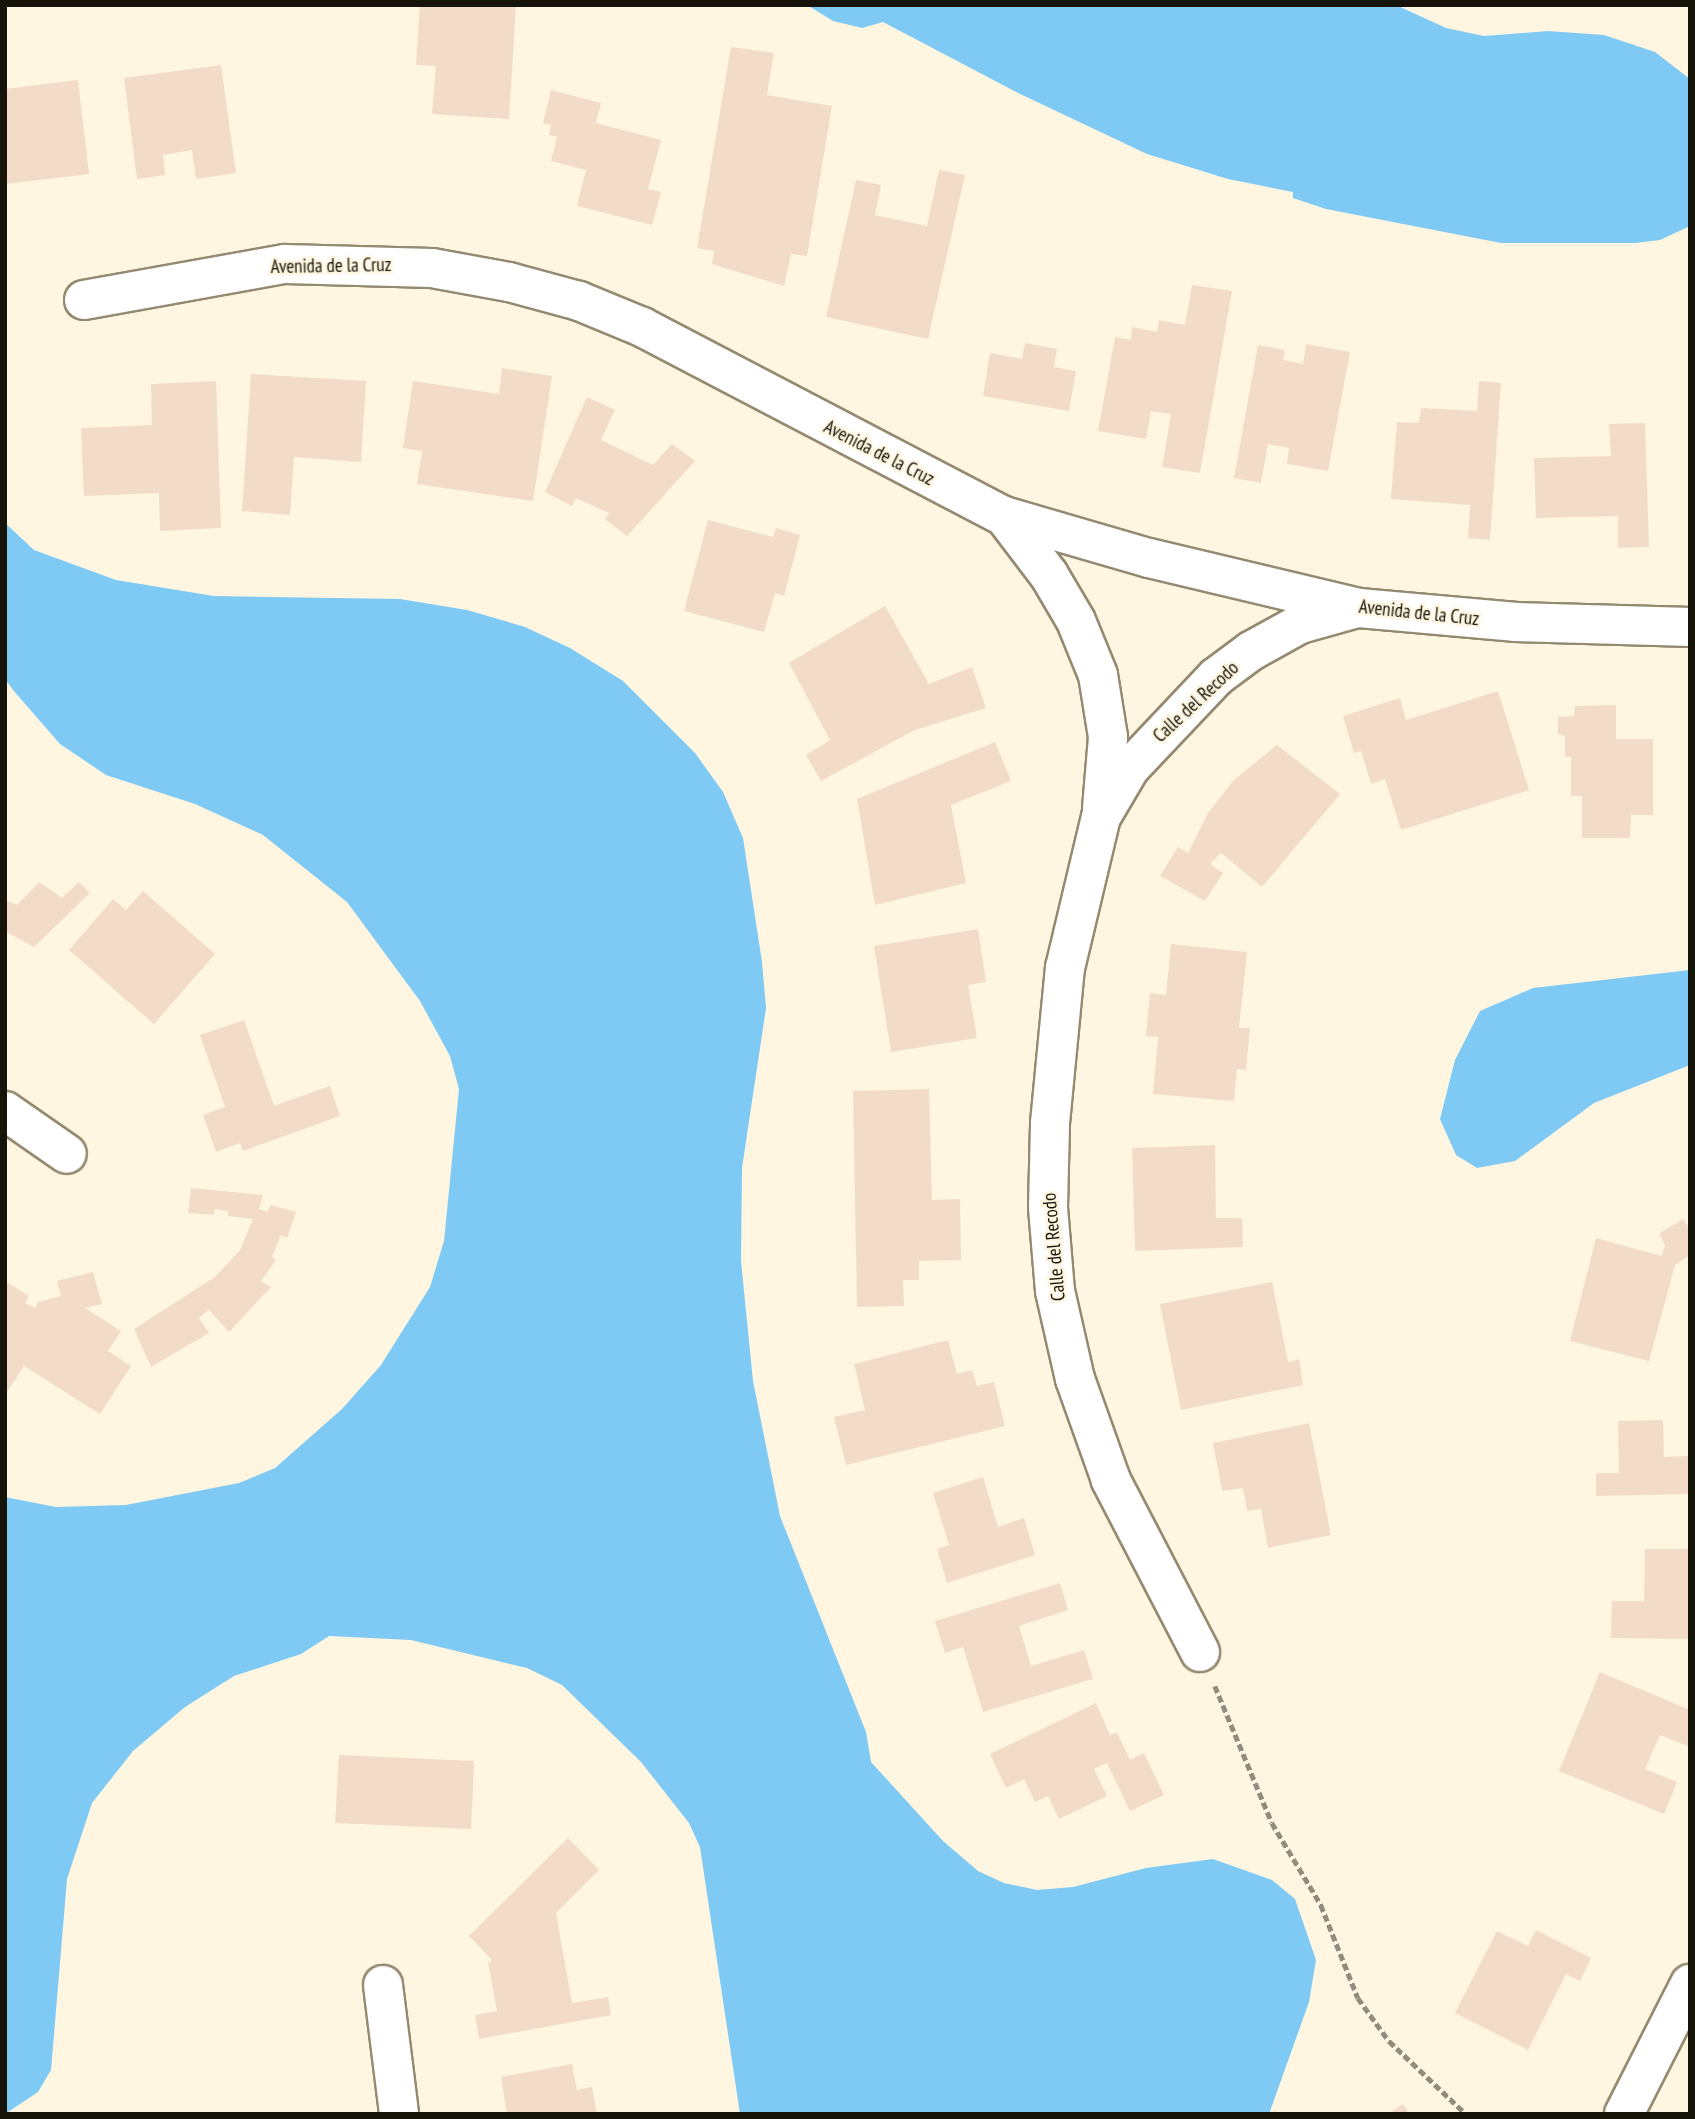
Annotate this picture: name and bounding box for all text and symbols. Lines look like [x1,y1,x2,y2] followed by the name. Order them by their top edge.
[270,254,392,278] street label: Avenida de la Cruz
[820,415,938,491] street label: Avenida de la Cruz
[1358,595,1480,631] street label: Avenida de la Cruz
[1149,657,1243,747] street label: Calle del Recodo
[1038,1192,1070,1302] street label: Calle del Recodo

